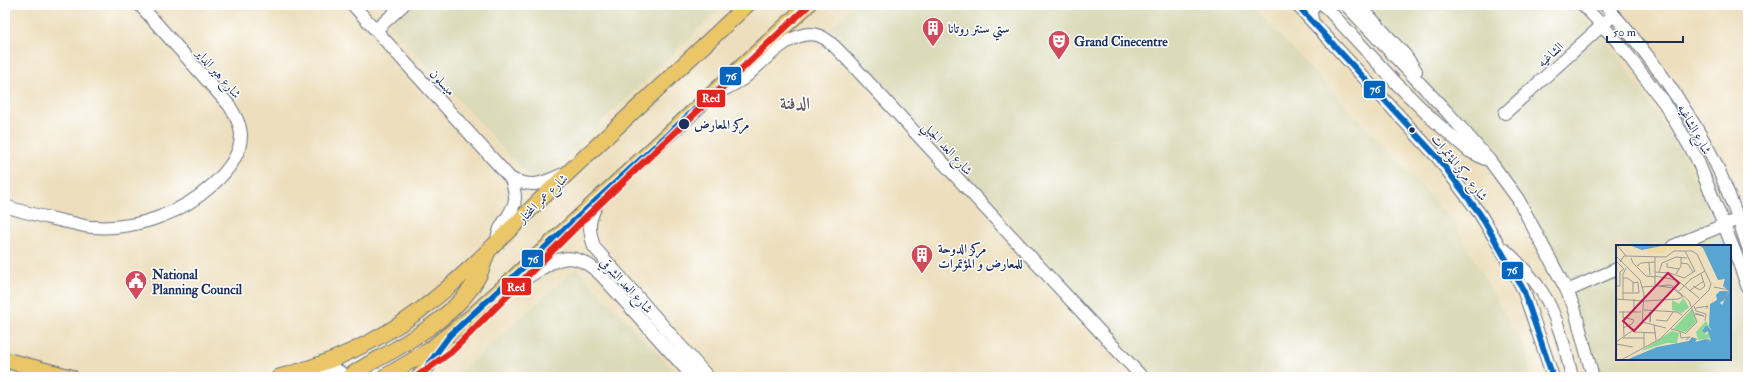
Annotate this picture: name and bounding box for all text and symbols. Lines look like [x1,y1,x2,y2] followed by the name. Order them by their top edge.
[920,15,946,48] building icon: ستي سنتر روتانا
[1607,18,1683,44] scale bar
[948,21,1009,41] place label: ستي سنتر روتانا
[1613,25,1637,40] text: 50 m
[1046,28,1072,61] theatre icon: Grand Cinecentre
[1074,34,1168,50] place label: Grand Cinecentre
[1534,39,1567,71] street label: الشاغيه
[189,44,244,104] street label: شارع هير الداير
[426,66,459,99] street label: ميسلون
[719,66,742,86] line badge: 76
[726,70,738,83] text: 76
[1363,80,1386,99] line badge: 76
[1370,83,1382,96] text: 76
[696,89,726,108] line badge: Red
[702,92,720,105] text: Red
[780,93,810,114] district label: الدفنة
[1671,102,1714,159] street label: شارع الشاغيه
[677,117,691,131] marker: مركز المعارض
[694,117,750,135] place label: مركز المعارض
[915,119,976,182] street label: شارع العد الجبلي
[1407,125,1417,135] unlabelled marker
[1425,131,1491,206] street label: شارع مركز المؤتمرات
[513,171,573,230] street label: شارع عمر المختار
[938,241,1023,272] place label: مركز الدوحة للمعارض و المؤتمرات
[909,242,935,275] building icon: مركز الدوحة للمعارض و المؤتمرات
[1616,245,1731,360] inset map
[521,249,544,268] line badge: 76
[528,253,540,266] text: 76
[594,254,656,319] street label: شارع العد الشرقي
[1501,261,1524,280] line badge: 76
[1507,264,1519,277] text: 76
[151,267,243,299] place label: National Planning Council
[123,268,149,301] public building icon: National Planning Council
[501,277,532,296] line badge: Red
[507,281,525,294] text: Red

